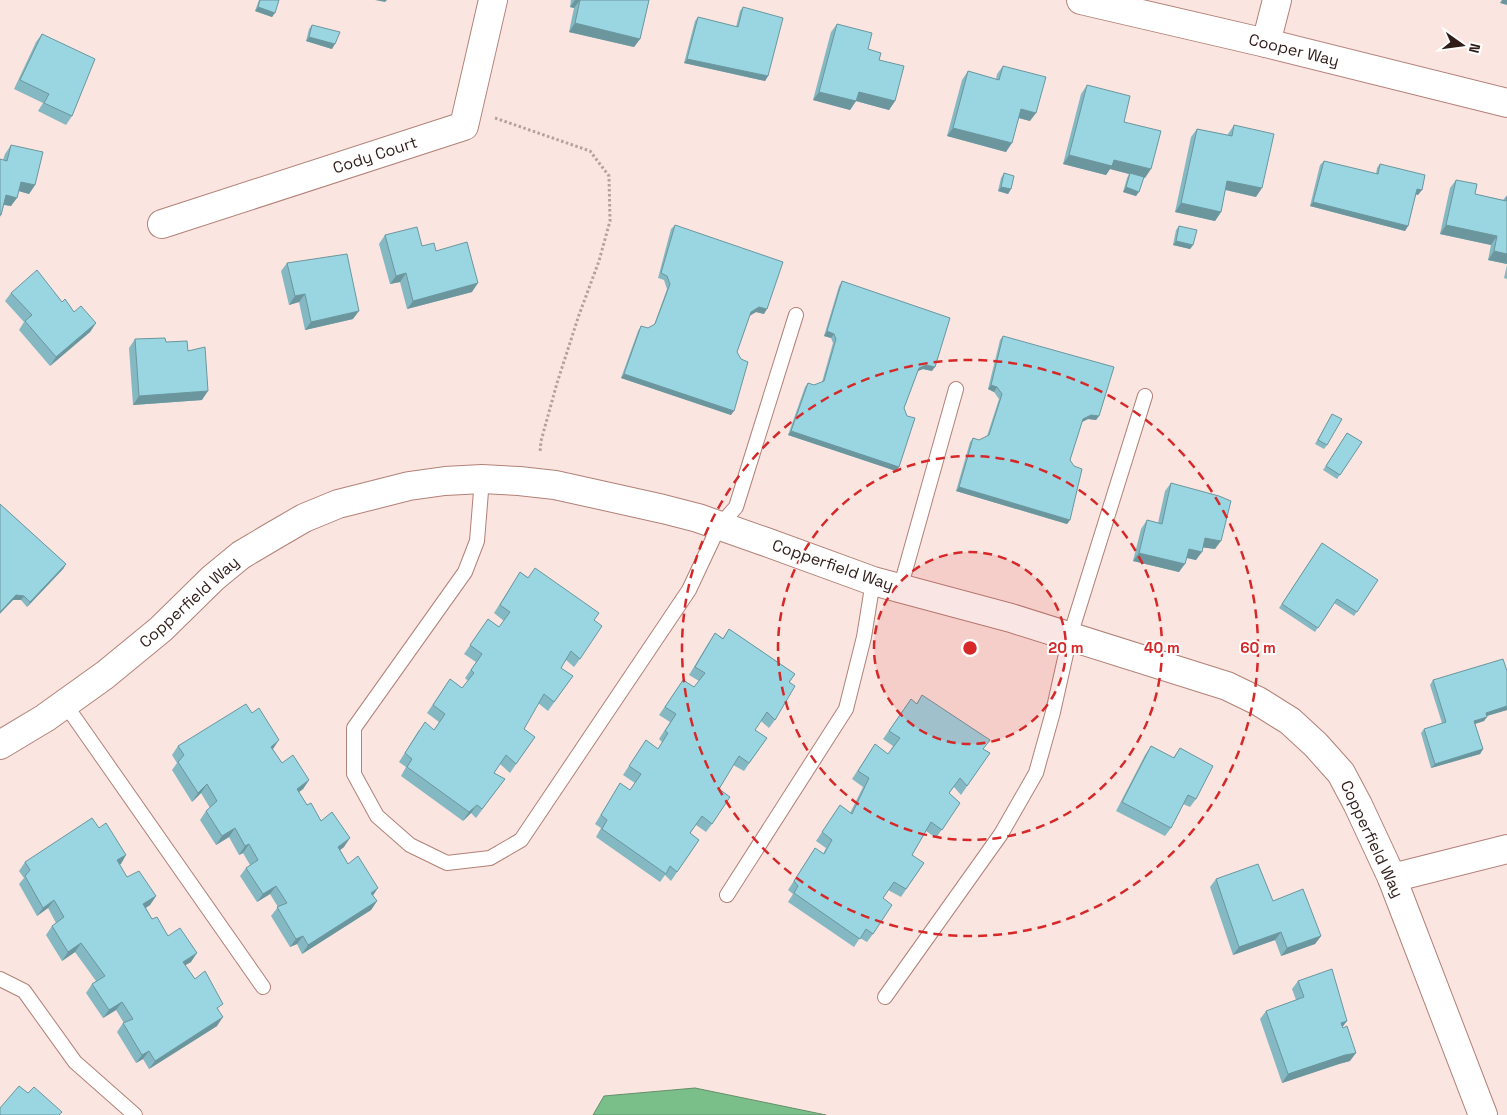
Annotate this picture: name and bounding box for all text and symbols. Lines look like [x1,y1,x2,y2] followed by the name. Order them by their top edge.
[1437,20,1487,70] north arrow
[1247,29,1341,71] street label: Cooper Way
[1465,41,1484,55] text: N
[330,131,420,179] street label: Cody Court
[769,534,897,596] street label: Copperfield Way
[135,552,243,652] street label: Copperfield Way
[1048,638,1084,657] text: 20 m
[1144,638,1180,657] text: 40 m
[1240,638,1276,657] text: 60 m
[961,639,979,657] centre of rings
[1336,777,1408,901] street label: Copperfield Way

